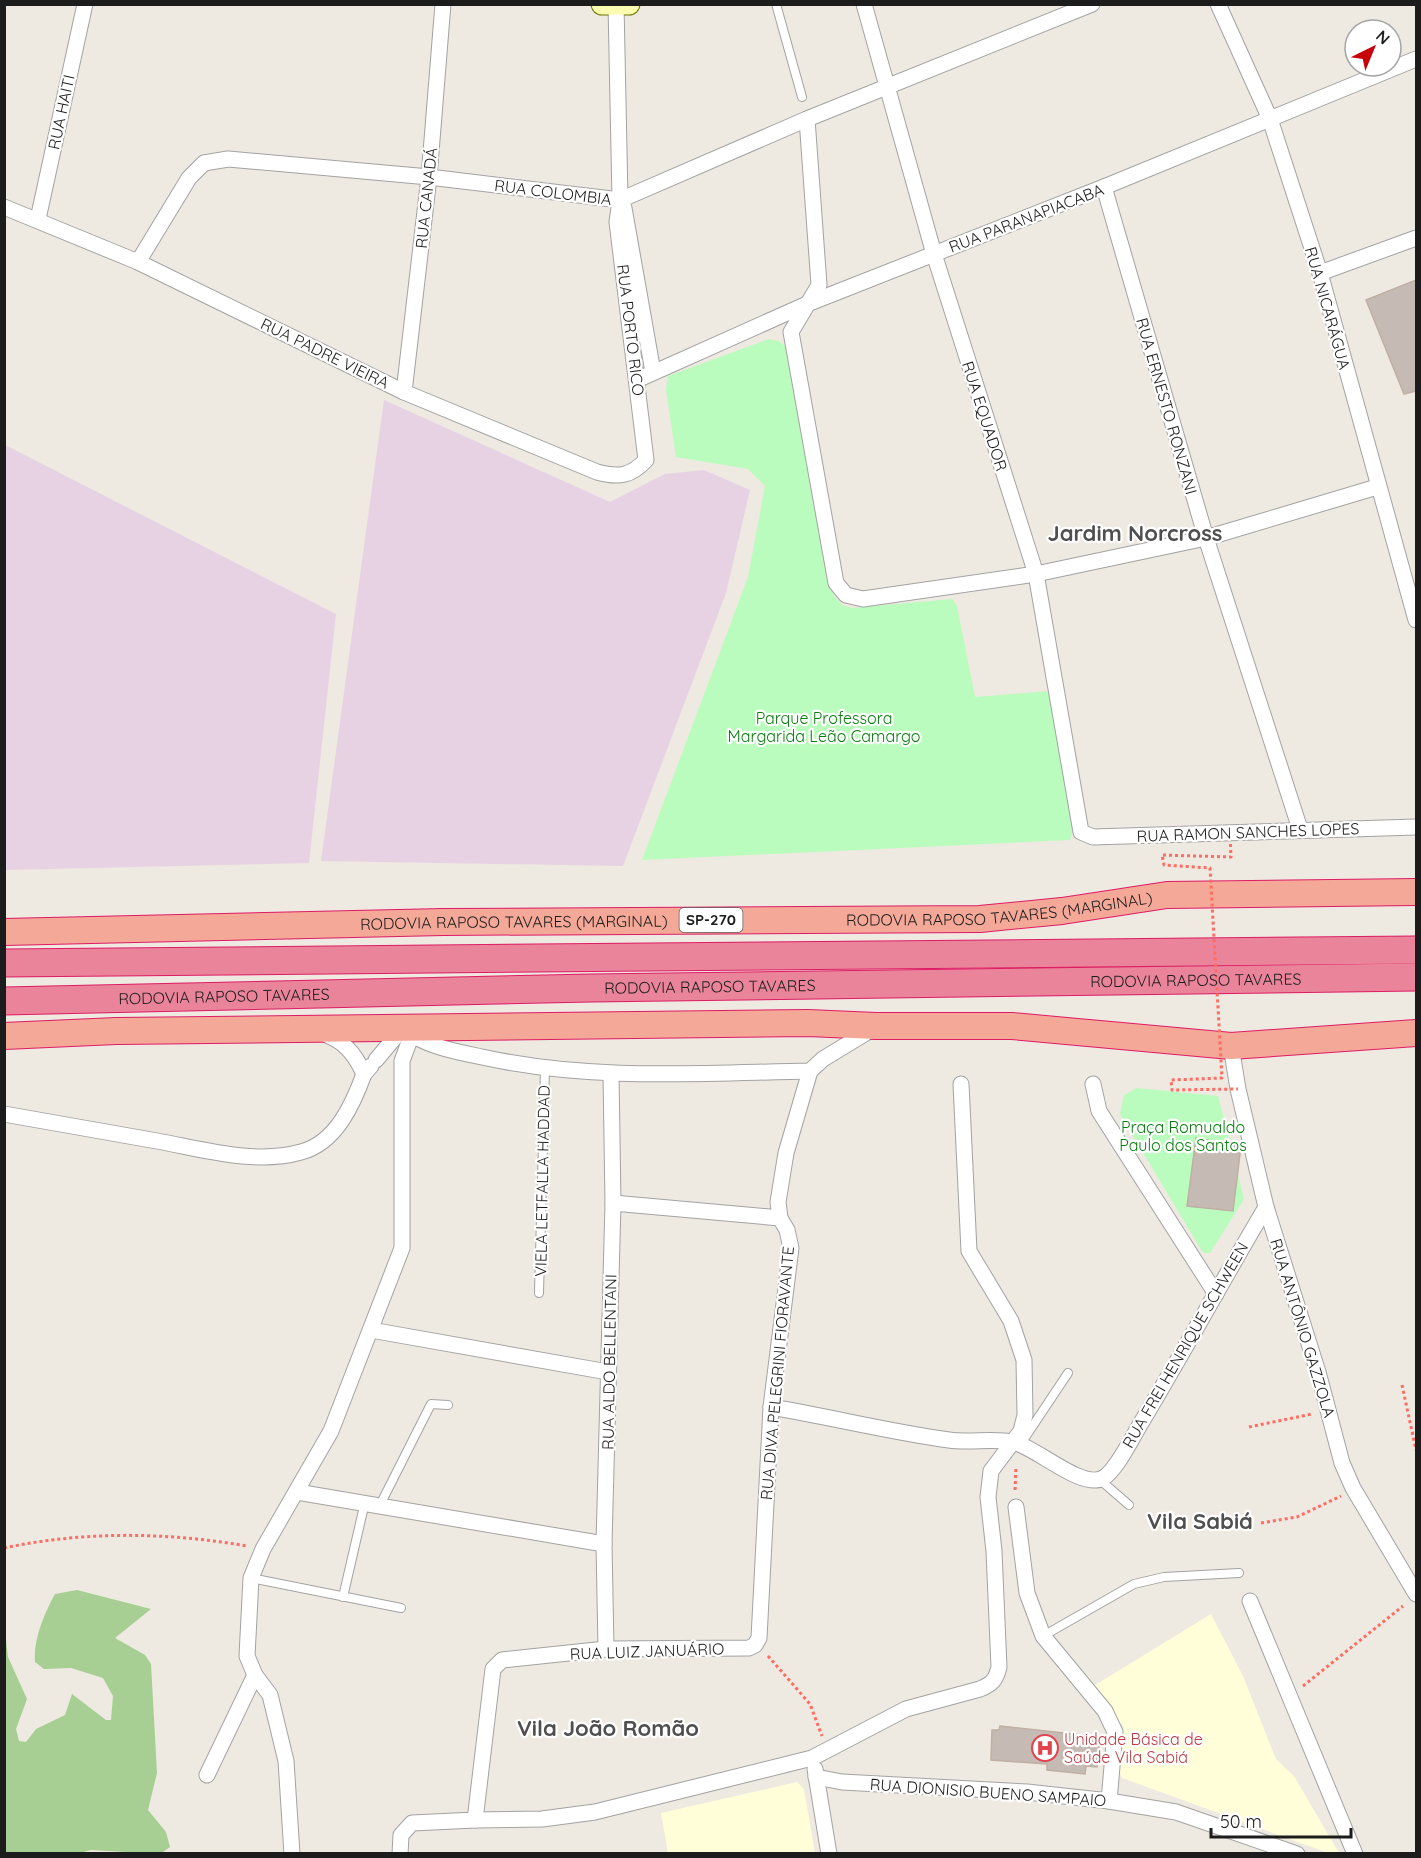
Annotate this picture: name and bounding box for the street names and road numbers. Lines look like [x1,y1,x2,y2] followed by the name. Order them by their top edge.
[43,73,79,151] street label: RUA HAITI
[411,147,441,249] street label: RUA CANADÁ
[493,175,613,209] street label: RUA COLOMBIA
[946,179,1106,257] street label: RUA PARANAPIACABA
[1301,244,1355,372] street label: RUA NICARÁGUA
[613,263,649,397] street label: RUA PORTO RICO
[258,313,392,393] street label: RUA PADRE VIEIRA
[1132,315,1202,497] street label: RUA ERNESTO RONZANI
[958,359,1012,473] street label: RUA EQUADOR
[1136,818,1360,846] street label: RUA RAMON SANCHES LOPES
[846,887,1154,930] street label: RODOVIA RAPOSO TAVARES (MARGINAL)
[680,908,742,932] road number: SP-270
[360,911,668,934] street label: RODOVIA RAPOSO TAVARES (MARGINAL)
[1090,969,1302,991] street label: RODOVIA RAPOSO TAVARES
[604,975,816,998] street label: RODOVIA RAPOSO TAVARES
[118,984,330,1008] street label: RODOVIA RAPOSO TAVARES
[530,1085,554,1277] street label: VIELA LETFALLA HADDAD
[1266,1236,1340,1420] street label: RUA ANTÔNIO GAZZOLA
[1118,1239,1252,1451] street label: RUA FREI HENRIQUE SCHWEEN
[756,1245,798,1501] street label: RUA DIVA PELEGRINI FIORAVANTE
[597,1274,621,1450] street label: RUA ALDO BELLENTANI
[569,1638,725,1664] street label: RUA LUIZ JANUÁRIO
[869,1774,1107,1810] street label: RUA DIONISIO BUENO SAMPAIO

